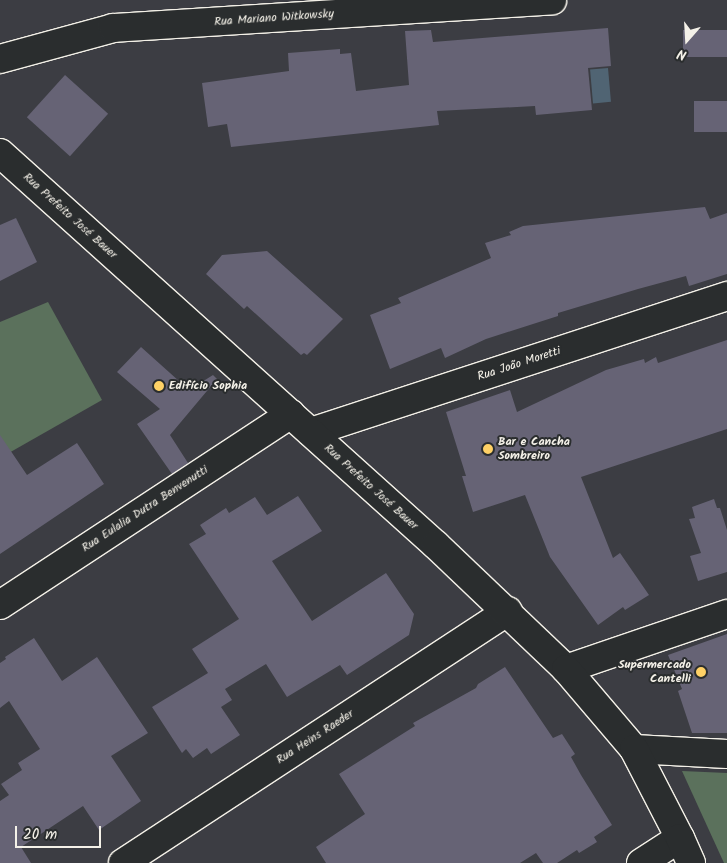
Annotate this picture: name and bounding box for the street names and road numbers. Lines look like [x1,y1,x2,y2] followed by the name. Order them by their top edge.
[214,7,334,29] street label: Rua Mariano Witkowsky
[20,170,120,262] street label: Rua Prefeito José Bauer
[476,344,562,384] street label: Rua João Moretti
[321,441,421,533] street label: Rua Prefeito José Bauer
[79,463,211,555] street label: Rua Eulalia Dutra Benvenutti
[274,707,356,767] street label: Rua Heins Raeder

